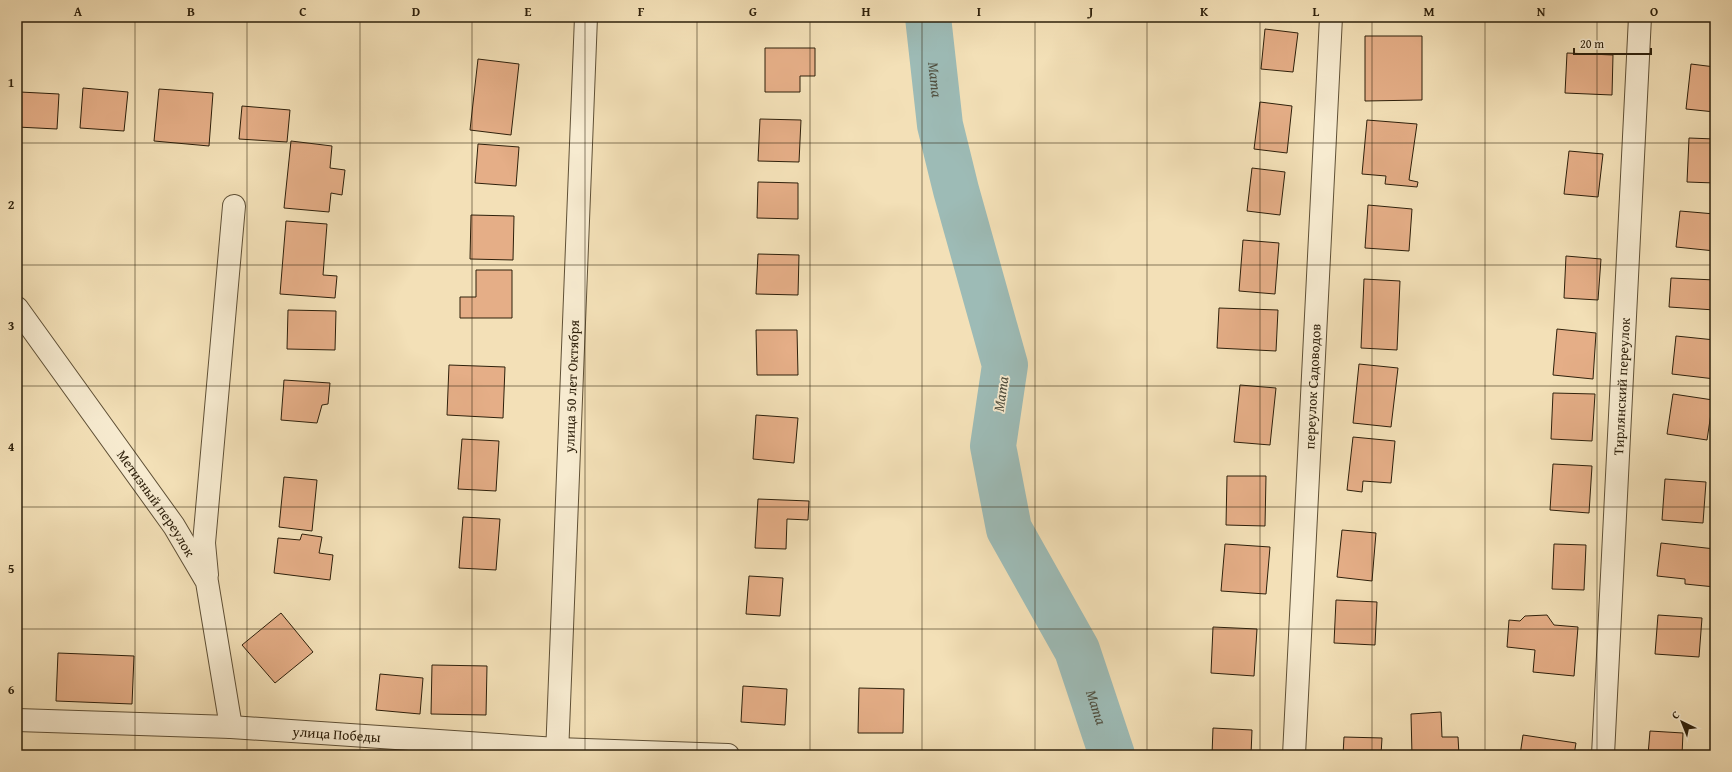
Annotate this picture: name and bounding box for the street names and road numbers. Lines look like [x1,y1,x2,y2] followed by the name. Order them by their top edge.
[1608,316,1635,456] street label: Тирлянский переулок
[559,319,584,454] street label: улица 50 лет Октября
[1299,323,1326,450] street label: переулок Садоводов
[112,446,200,561] street label: Метизный переулок
[291,721,382,747] street label: улица Победы

